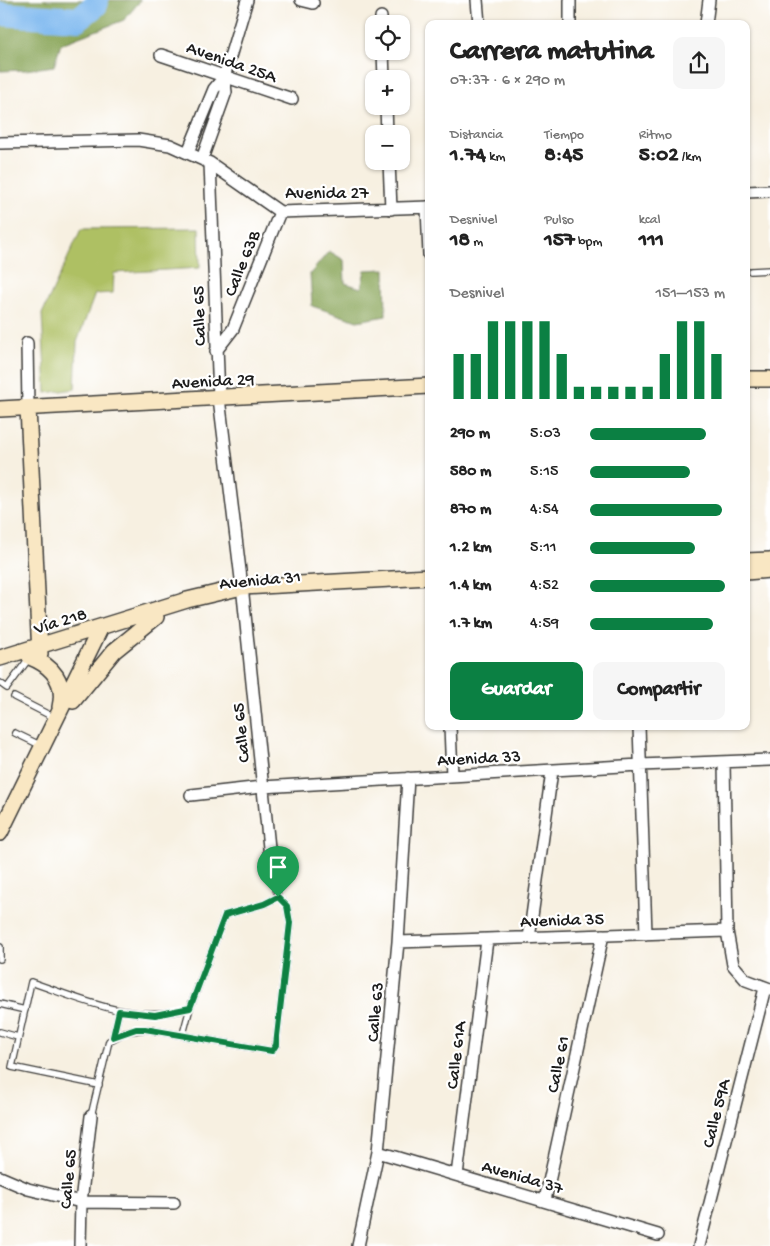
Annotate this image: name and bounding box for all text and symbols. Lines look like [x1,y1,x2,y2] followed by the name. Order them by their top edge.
[365,15,410,170] map controls
[365,15,410,60] button: locate
[450,36,653,69] text: Carrera matutina
[673,37,725,89] button: share
[183,38,280,89] street label: Avenida 25A
[365,70,410,115] button: +
[450,72,565,91] text: 07:37 · 6 × 290 m
[365,125,410,170] button: −
[450,127,503,144] text: Distancia
[544,127,584,144] text: Tiempo
[639,127,672,144] text: Ritmo
[450,144,486,169] text: 1.74
[544,144,583,169] text: 8:45
[639,144,679,169] text: 5:02
[486,149,505,166] text: km
[679,149,701,166] text: /km
[285,184,369,205] street label: Avenida 27
[450,212,498,229] text: Desnivel
[544,212,574,229] text: Pulso
[639,212,661,229] text: kcal
[221,227,266,300] street label: Calle 63B
[450,229,470,254] text: 18
[544,229,575,254] text: 157
[639,229,664,254] text: 111
[470,234,483,251] text: m
[575,234,602,251] text: bpm
[450,285,504,304] text: Desnivel
[656,285,725,304] text: 151–153 m
[189,286,212,346] street label: Calle 65
[171,370,255,395] street label: Avenida 29
[450,425,490,444] text: 290 m
[530,425,561,444] text: 5:03
[450,463,491,482] text: 580 m
[530,463,558,482] text: 5:15
[450,501,491,520] text: 870 m
[530,501,559,520] text: 4:54
[450,539,492,558] text: 1.2 km
[530,539,556,558] text: 5:11
[219,567,302,596] street label: Avenida 31
[450,577,491,596] text: 1.4 km
[530,577,559,596] text: 4:52
[31,604,90,641] street label: Vía 218
[450,615,492,634] text: 1.7 km
[530,615,559,634] text: 4:59
[450,662,583,720] button: Guardar
[593,662,725,720] button: Compartir
[229,702,256,764] street label: Calle 65
[437,747,522,772] street label: Avenida 33
[257,846,299,897] pin
[264,853,292,881] icon: arrive
[520,910,604,933] street label: Avenida 35
[363,982,390,1043] street label: Calle 63
[443,1019,472,1090] street label: Calle 61A
[543,1034,576,1095] street label: Calle 61
[699,1076,736,1150] street label: Calle 59A
[56,1149,83,1210] street label: Calle 65
[479,1157,566,1200] street label: Avenida 37

